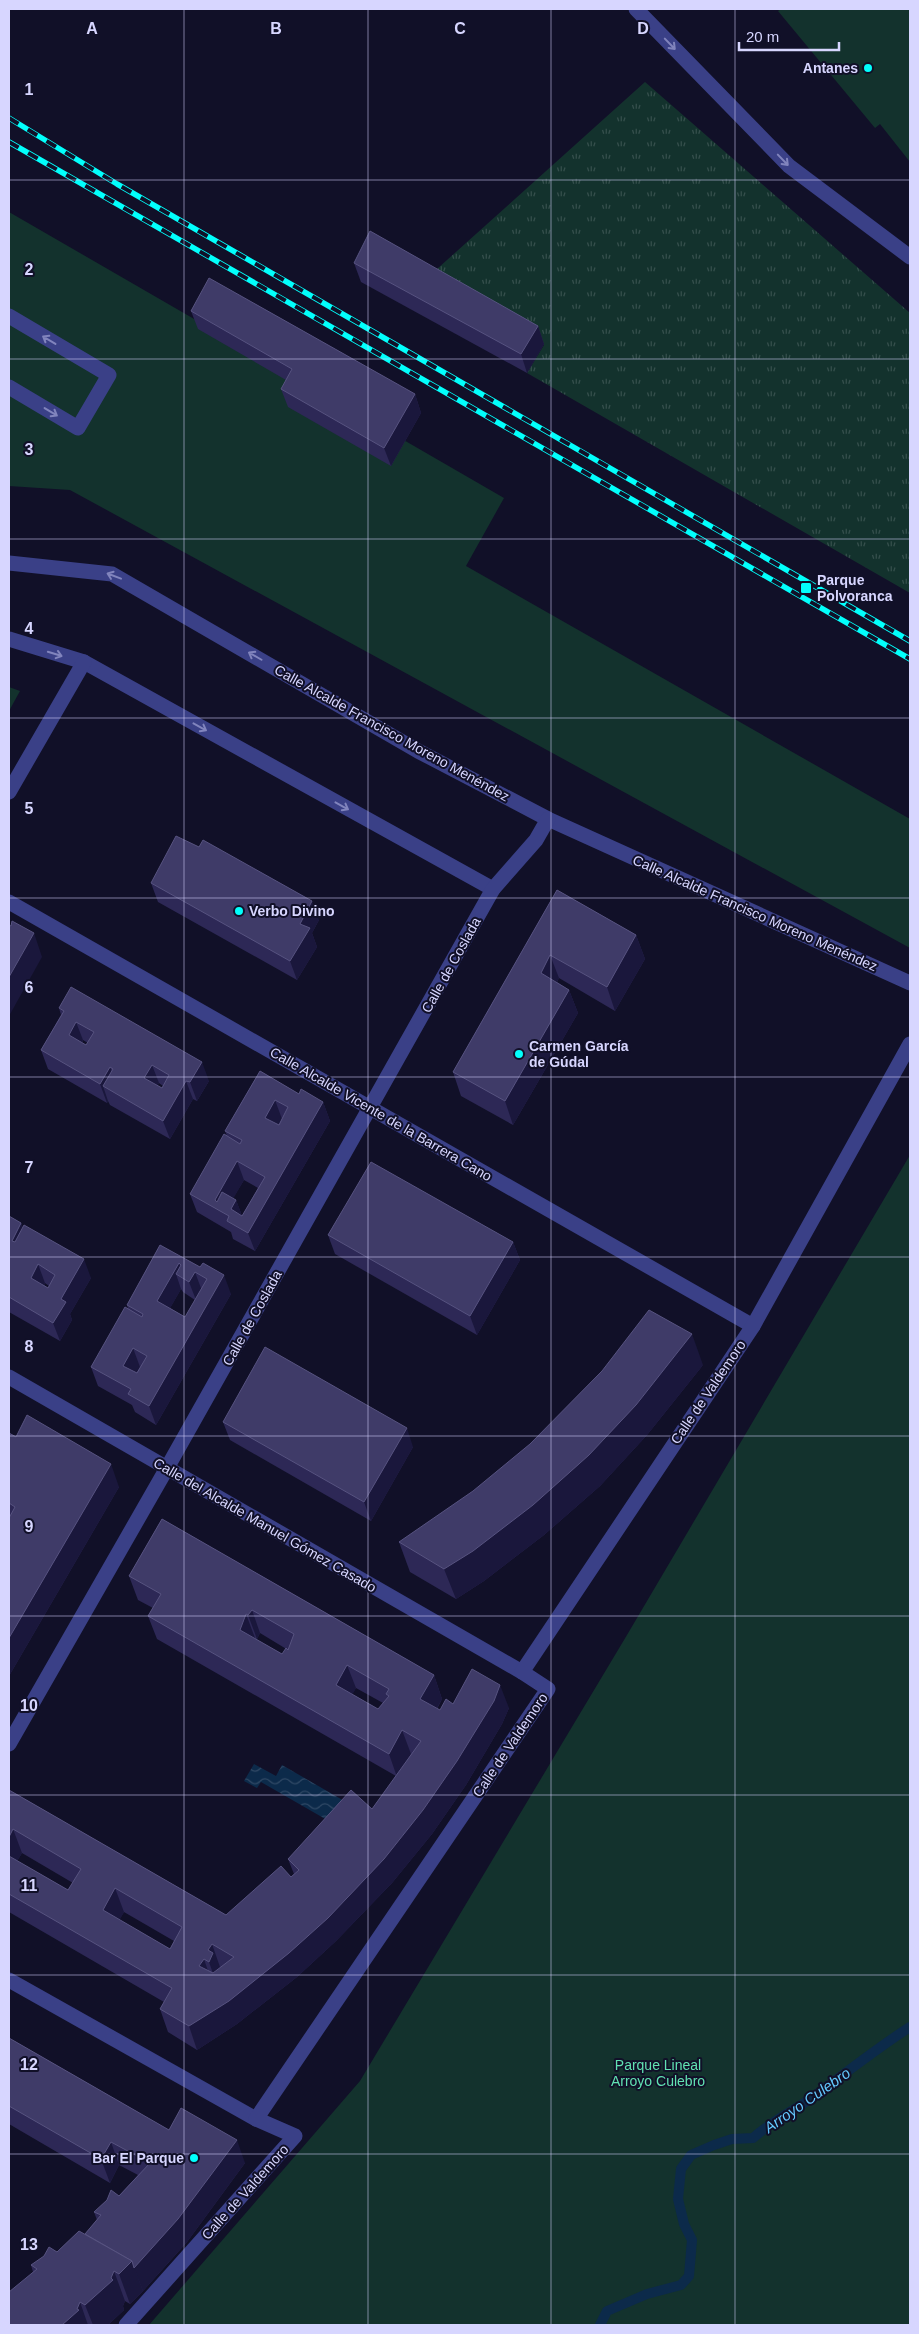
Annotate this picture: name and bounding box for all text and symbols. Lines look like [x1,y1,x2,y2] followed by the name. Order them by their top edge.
[86,20,98,37] text: A
[270,20,282,37] text: B
[454,20,466,37] text: C
[637,20,649,37] text: D
[739,20,839,52] scale bar
[746,28,779,45] text: 20 m
[664,37,676,50] one-way arrow
[803,60,858,76] place label: Antanes
[862,62,874,74] marker: Antanes
[25,81,34,98] text: 1
[777,154,789,167] one-way arrow
[25,261,34,278] text: 2
[43,334,57,344] one-way arrow
[43,407,58,417] one-way arrow
[25,441,34,458] text: 3
[107,571,122,580] one-way arrow
[817,572,893,604] place label: Parque Polvoranca
[799,581,813,595] marker: Parque Polvoranca
[25,620,34,637] text: 4
[47,649,63,659] one-way arrow
[248,651,262,661] one-way arrow
[272,661,512,805] street label: Calle Alcalde Francisco Moreno Menéndez
[192,723,207,732] one-way arrow
[25,800,34,817] text: 5
[334,801,349,811] one-way arrow
[630,852,880,974] street label: Calle Alcalde Francisco Moreno Menéndez
[249,903,335,919] place label: Verbo Divino
[233,905,245,917] marker: Verbo Divino
[418,914,484,1016] street label: Calle de Coslada
[25,979,34,996] text: 6
[529,1038,629,1070] place label: Carmen García de Gúdal
[267,1044,495,1184] street label: Calle Alcalde Vicente de la Barrera Cano
[513,1048,525,1060] marker: Carmen García de Gúdal
[25,1159,34,1176] text: 7
[219,1267,285,1369] street label: Calle de Coslada
[667,1337,749,1447] street label: Calle de Valdemoro
[25,1338,34,1355] text: 8
[151,1454,379,1596] street label: Calle del Alcalde Manuel Gómez Casado
[25,1518,34,1535] text: 9
[469,1690,551,1800] street label: Calle de Valdemoro
[20,1697,38,1714] text: 10
[21,1877,38,1894] text: 11
[20,2056,38,2073] text: 12
[611,2057,705,2089] park label: Parque Lineal Arroyo Culebro
[760,2064,853,2136] water label: Arroyo Culebro
[198,2141,292,2243] street label: Calle de Valdemoro
[92,2150,184,2166] place label: Bar El Parque
[188,2152,200,2164] marker: Bar El Parque
[20,2236,38,2253] text: 13

